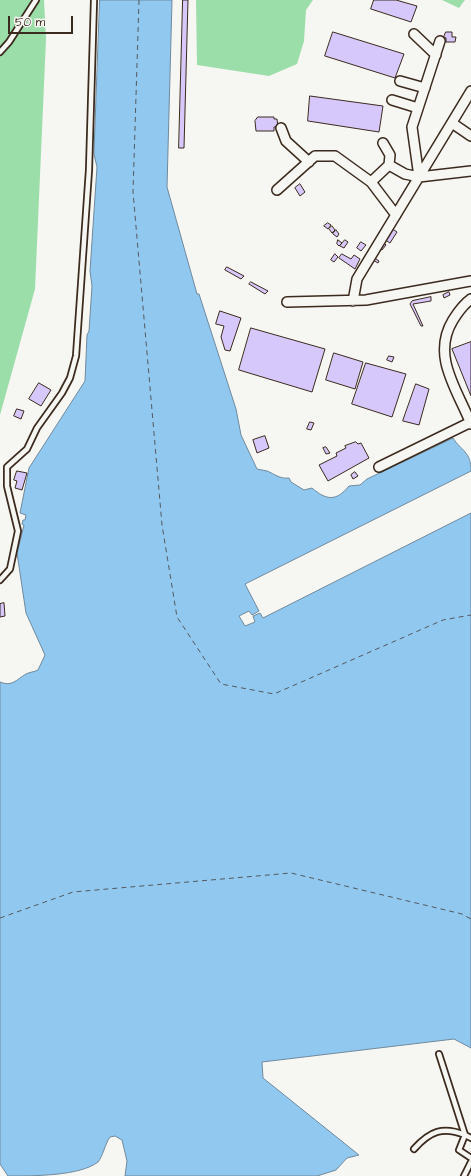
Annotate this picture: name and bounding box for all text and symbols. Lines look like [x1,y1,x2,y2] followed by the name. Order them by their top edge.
[10,8,75,34] scale bar
[15,14,45,31] text: 50 m

